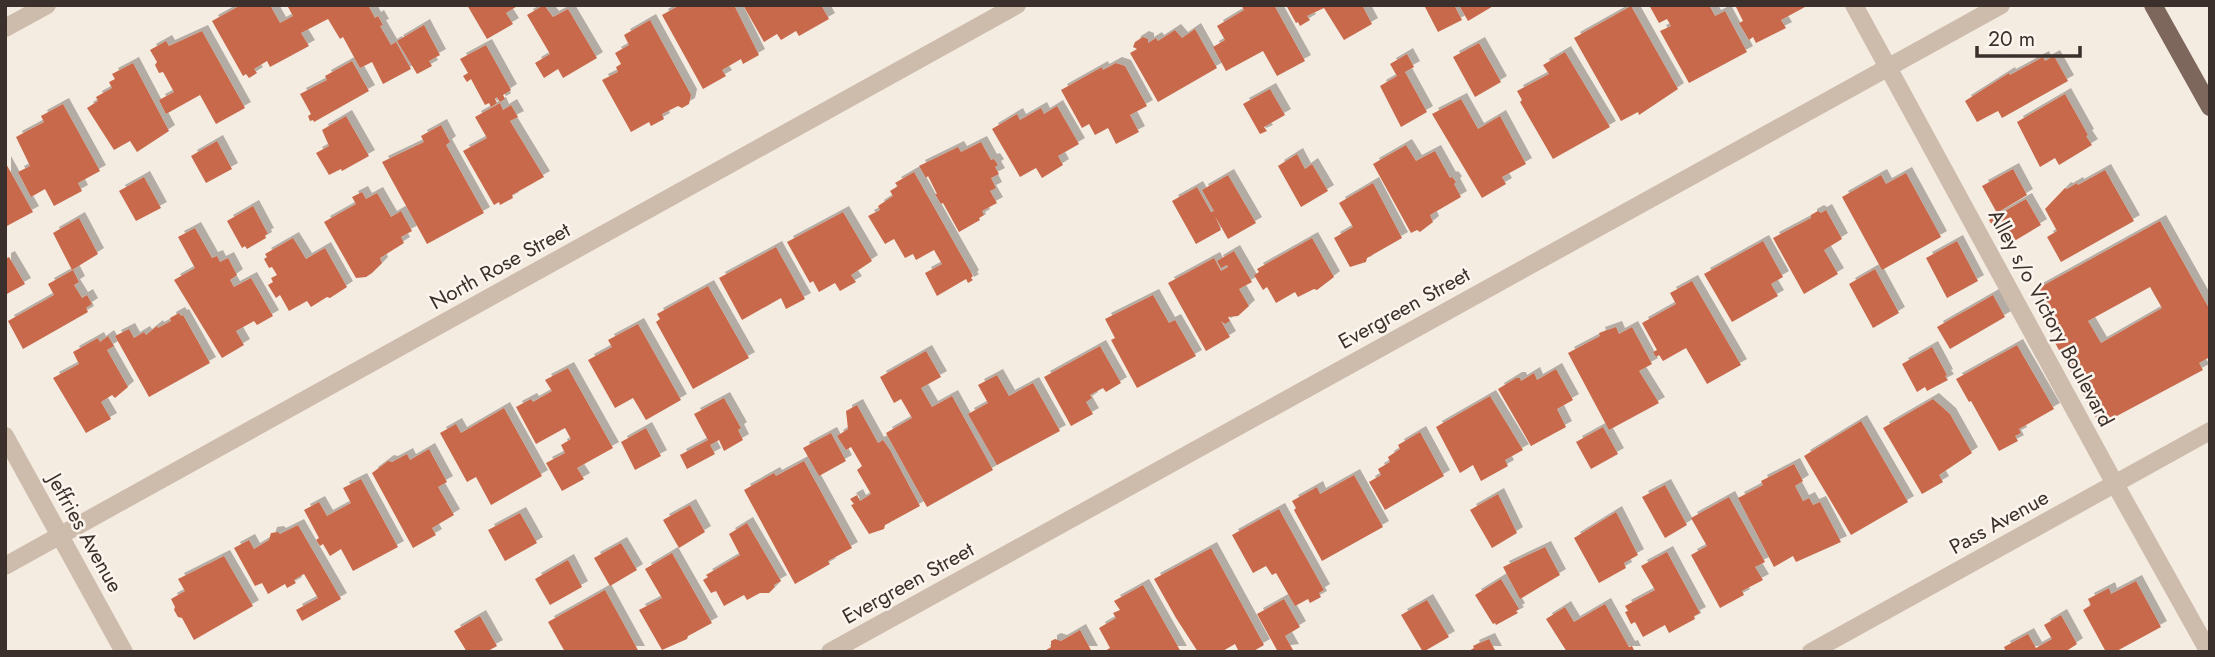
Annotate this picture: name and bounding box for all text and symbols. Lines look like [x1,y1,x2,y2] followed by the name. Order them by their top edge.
[1977,14,2080,58] scale bar
[1988,24,2035,54] text: 20 m
[1981,204,2121,432] street label: Alley s/o Victory Boulevard
[424,215,576,317] street label: North Rose Street
[1333,259,1475,357] street label: Evergreen Street
[39,466,130,598] street label: Jeffries Avenue
[1944,482,2054,562] street label: Pass Avenue
[837,534,979,632] street label: Evergreen Street

